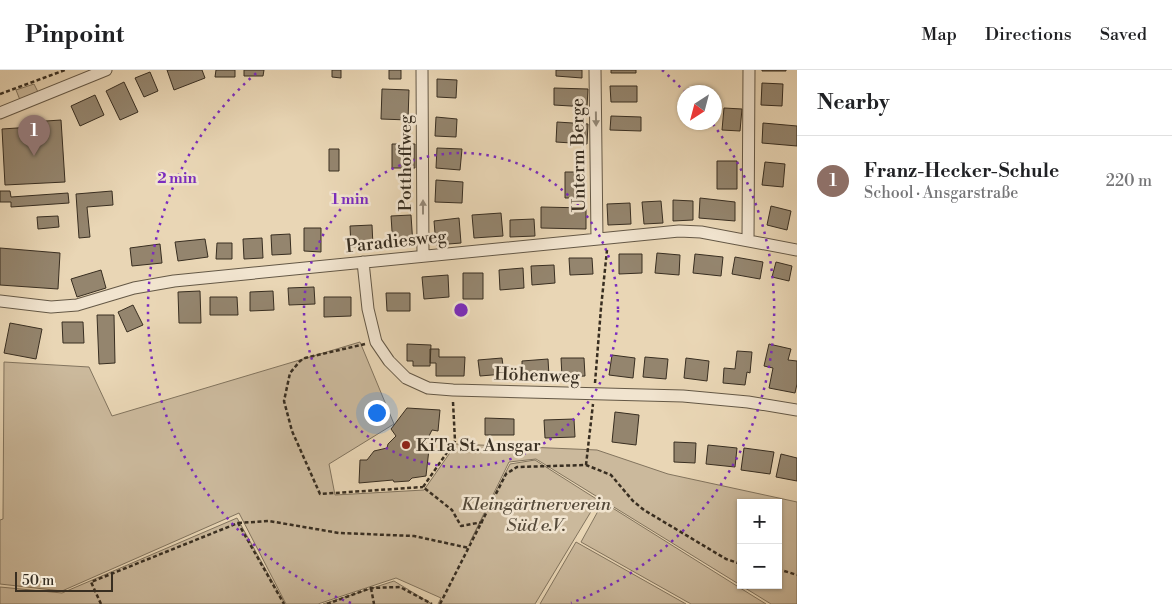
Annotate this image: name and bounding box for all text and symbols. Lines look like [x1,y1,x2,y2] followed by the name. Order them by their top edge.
[25,20,124,50] text: Pinpoint
[921,23,957,46] text: Map
[985,23,1072,46] text: Directions
[1100,23,1147,46] text: Saved
[677,85,722,130] north arrow
[817,90,890,116] text: Nearby
[566,98,591,212] street label: Unterm Berge
[592,111,600,127] one-way arrow
[394,114,417,211] street label: Potthoffweg
[18,115,50,156] pin: 1
[864,159,1059,183] text: Franz-Hecker-Schule
[157,169,197,188] text: 2 min
[829,171,837,191] text: 1
[1106,171,1152,191] text: 220 m
[864,183,1018,203] text: School · Ansgarstraße
[331,190,369,209] text: 1 min
[418,199,426,215] one-way arrow
[344,225,448,258] street label: Paradiesweg
[452,301,470,319] centre of rings
[494,363,581,389] street label: Höhenweg
[364,400,390,426] your location
[416,434,541,457] place label: KiTa St. Ansgar
[400,439,412,451] marker: KiTa St. Ansgar
[461,493,612,537] park label: Kleingärtnerverein Süd e.V.
[737,499,782,589] map controls
[737,499,782,544] button: +
[737,544,782,589] button: −
[15,569,112,592] scale bar
[22,572,54,590] text: 50 m

